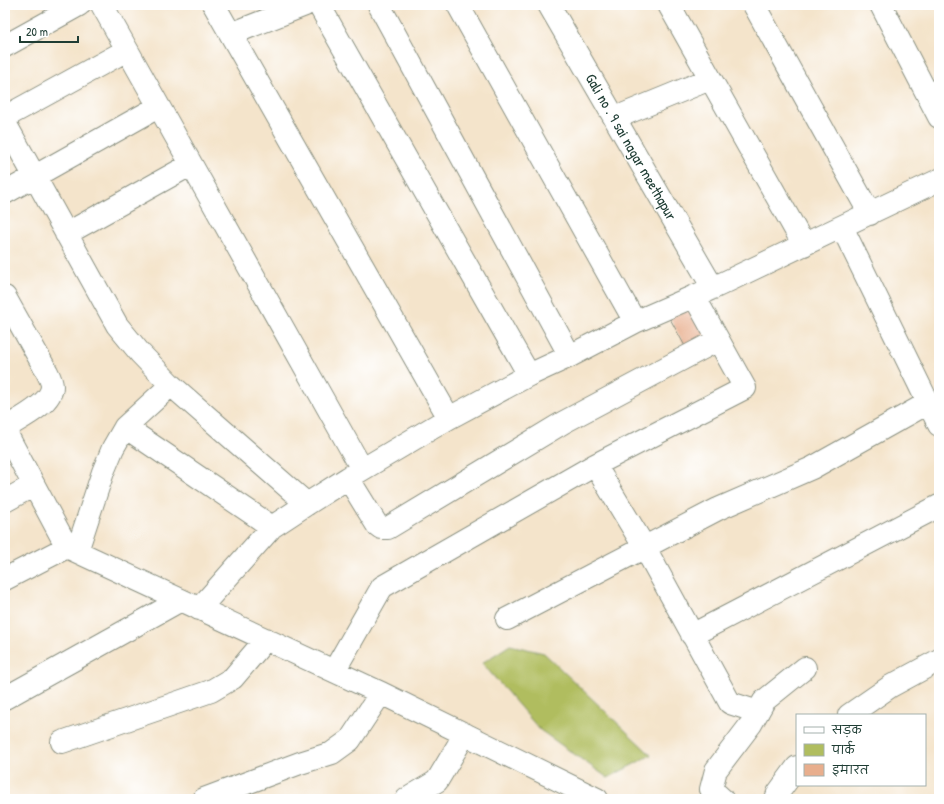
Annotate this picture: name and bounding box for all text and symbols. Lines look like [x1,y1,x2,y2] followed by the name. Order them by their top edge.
[20,18,78,44] scale bar
[26,23,48,40] text: 20 m
[581,69,682,224] street label: Gali no . 9 sai nagar meethapur
[796,714,926,786] legend
[831,721,863,738] text: सड़क
[831,740,856,758] text: पार्क
[832,761,870,778] text: इमारत

